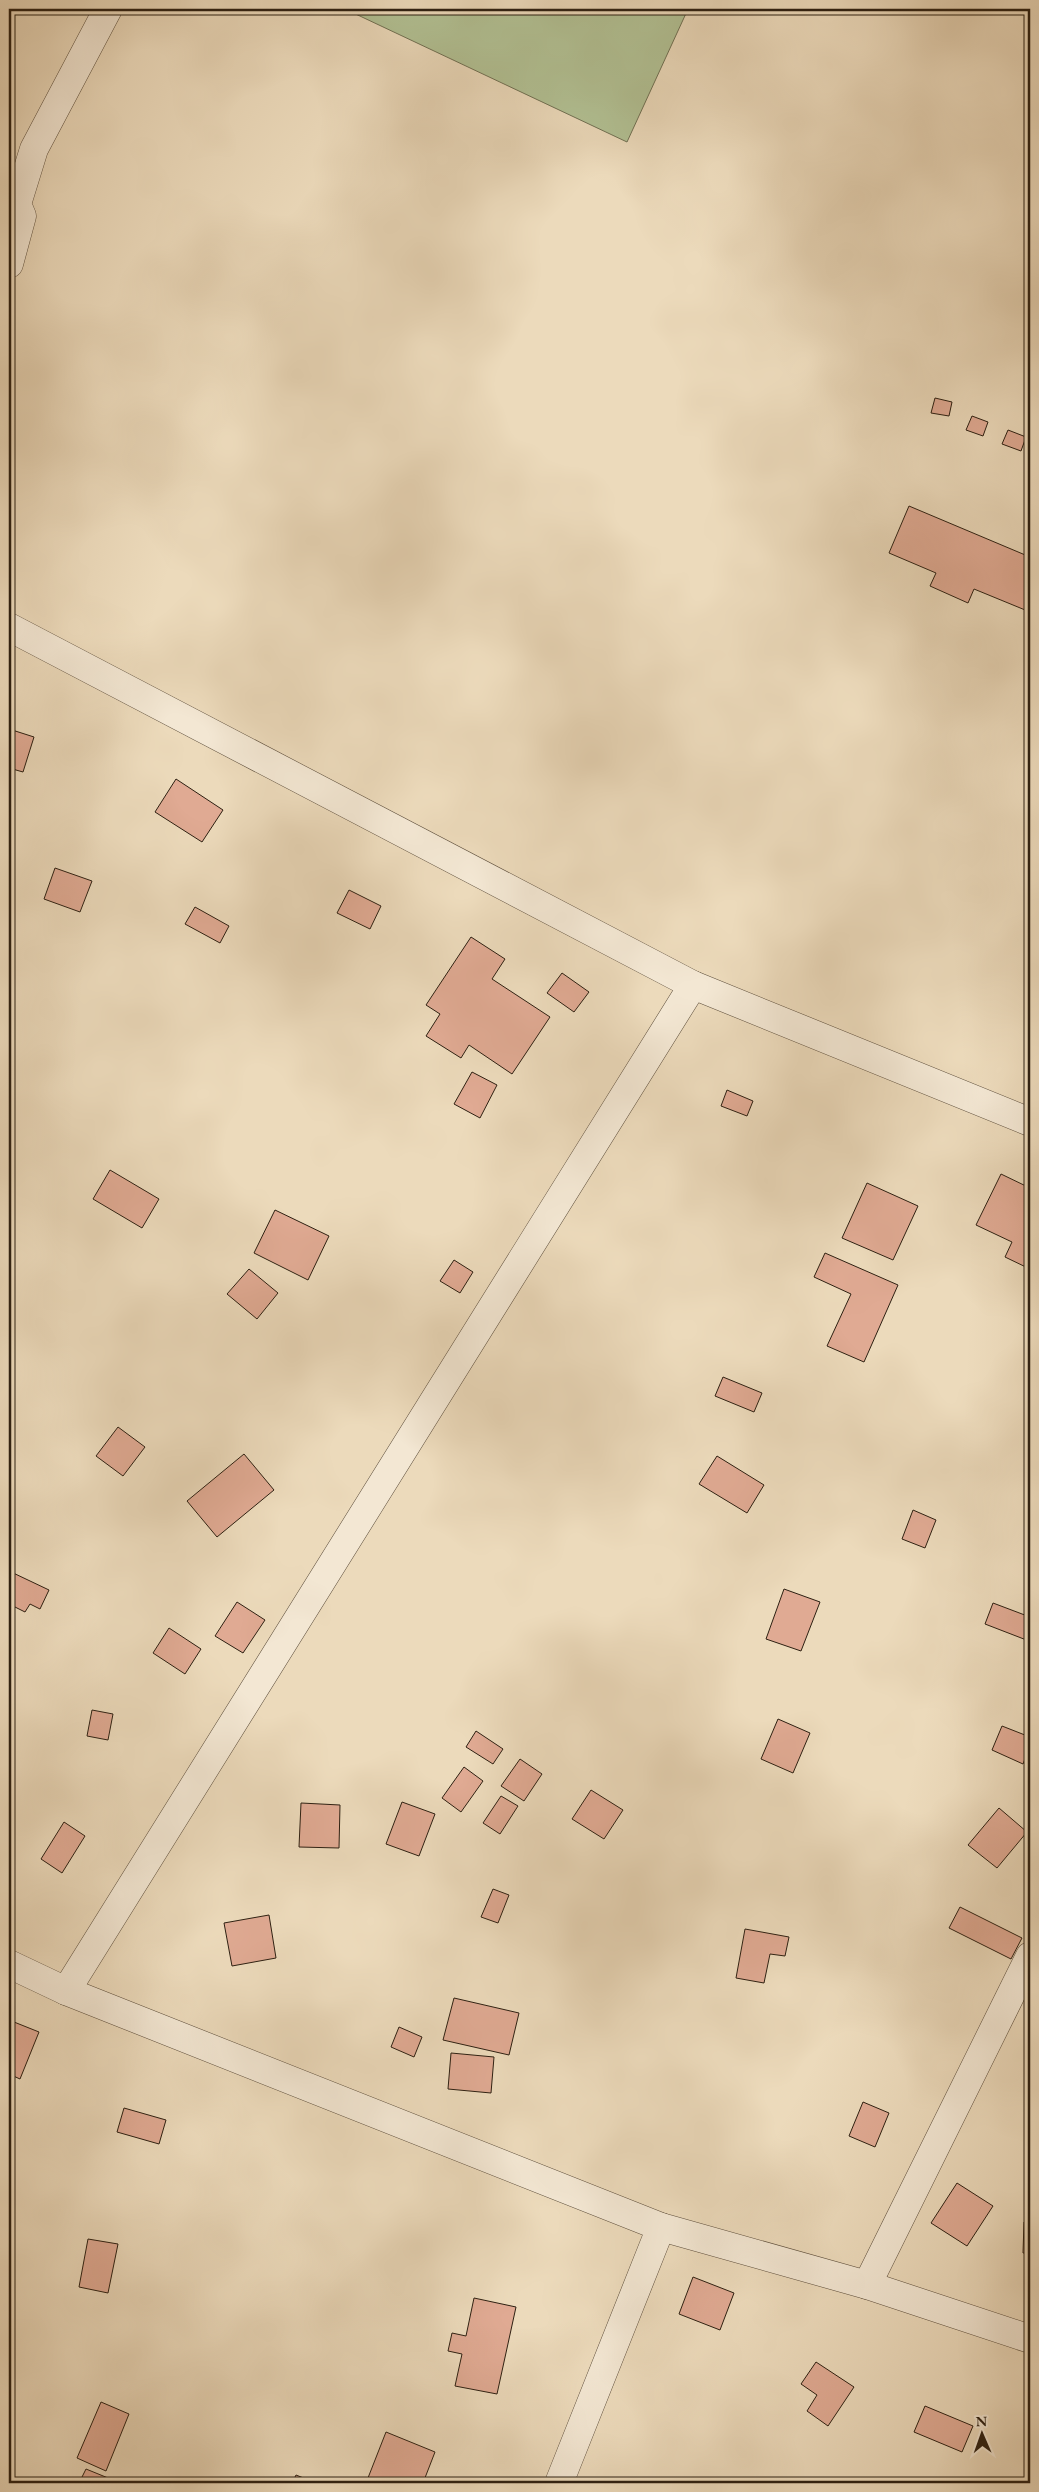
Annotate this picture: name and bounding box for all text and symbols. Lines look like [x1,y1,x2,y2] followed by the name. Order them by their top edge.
[956,2410,1006,2460] north arrow
[976,2412,988,2430] text: N

